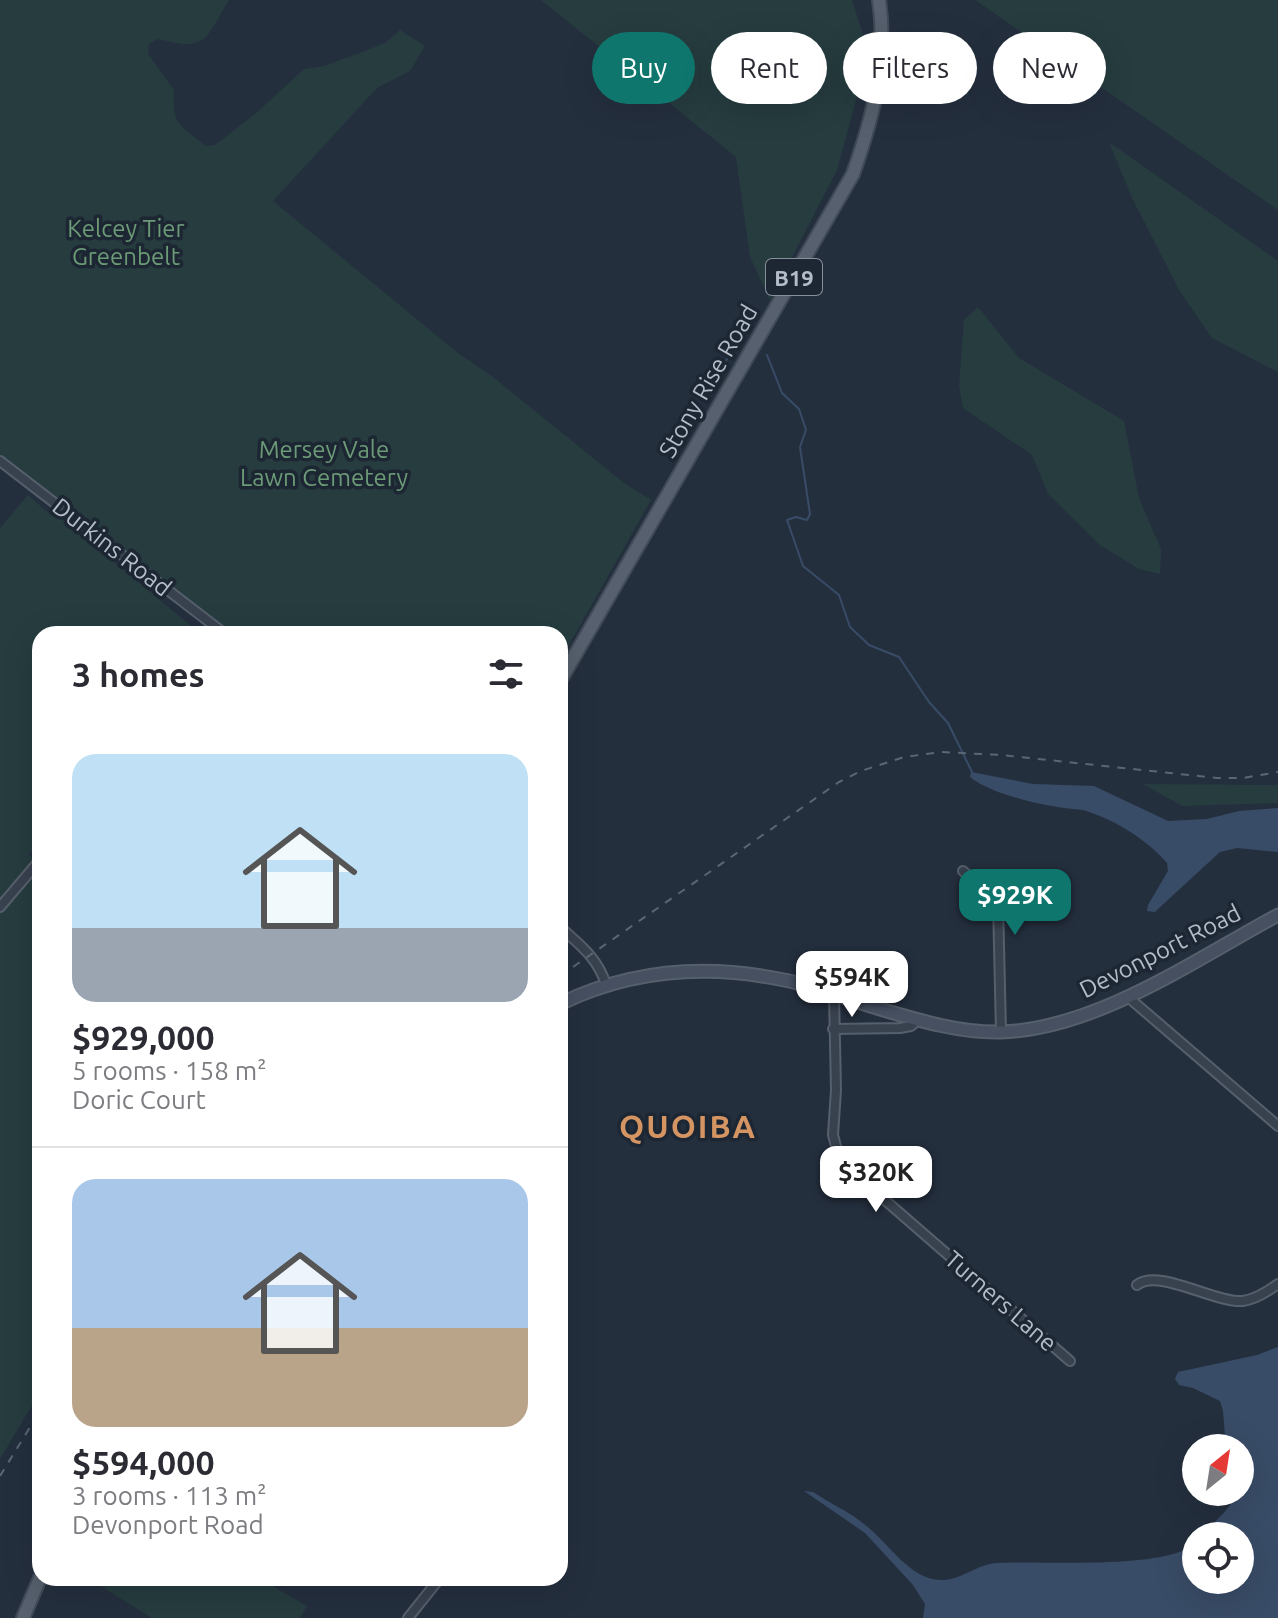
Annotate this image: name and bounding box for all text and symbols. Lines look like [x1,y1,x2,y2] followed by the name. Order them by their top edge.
[592,32,695,104] chip: Buy
[711,32,827,104] chip: Rent
[843,32,977,104] chip: Filters
[993,32,1106,104] chip: New
[67,215,185,270] park label: Kelcey Tier Greenbelt
[766,259,822,295] road number: B19
[653,300,763,462] street label: Stony Rise Road
[240,436,408,491] park label: Mersey Vale Lawn Cemetery
[47,492,177,602] street label: Durkins Road
[484,652,528,696] icon: filters
[72,655,205,693] text: 3 homes
[228,806,372,950] icon: home
[959,869,1071,937] pin: $929K
[977,880,1053,909] text: $929K
[1075,899,1245,1003] street label: Devonport Road
[796,951,908,1019] pin: $594K
[814,962,890,991] text: $594K
[72,1018,215,1056] text: $929,000
[72,1056,267,1085] text: 5 rooms · 158 m²
[72,1085,206,1114] text: Doric Court
[619,1108,757,1144] district label: QUOIBA
[820,1146,932,1214] pin: $320K
[838,1157,914,1186] text: $320K
[228,1231,372,1375] icon: home
[940,1245,1062,1357] street label: Turners Lane
[1182,1434,1254,1506] north arrow
[1182,1434,1254,1594] map controls
[72,1443,215,1481] text: $594,000
[72,1481,267,1510] text: 3 rooms · 113 m²
[72,1510,264,1539] text: Devonport Road
[1182,1522,1254,1594] button: locate

